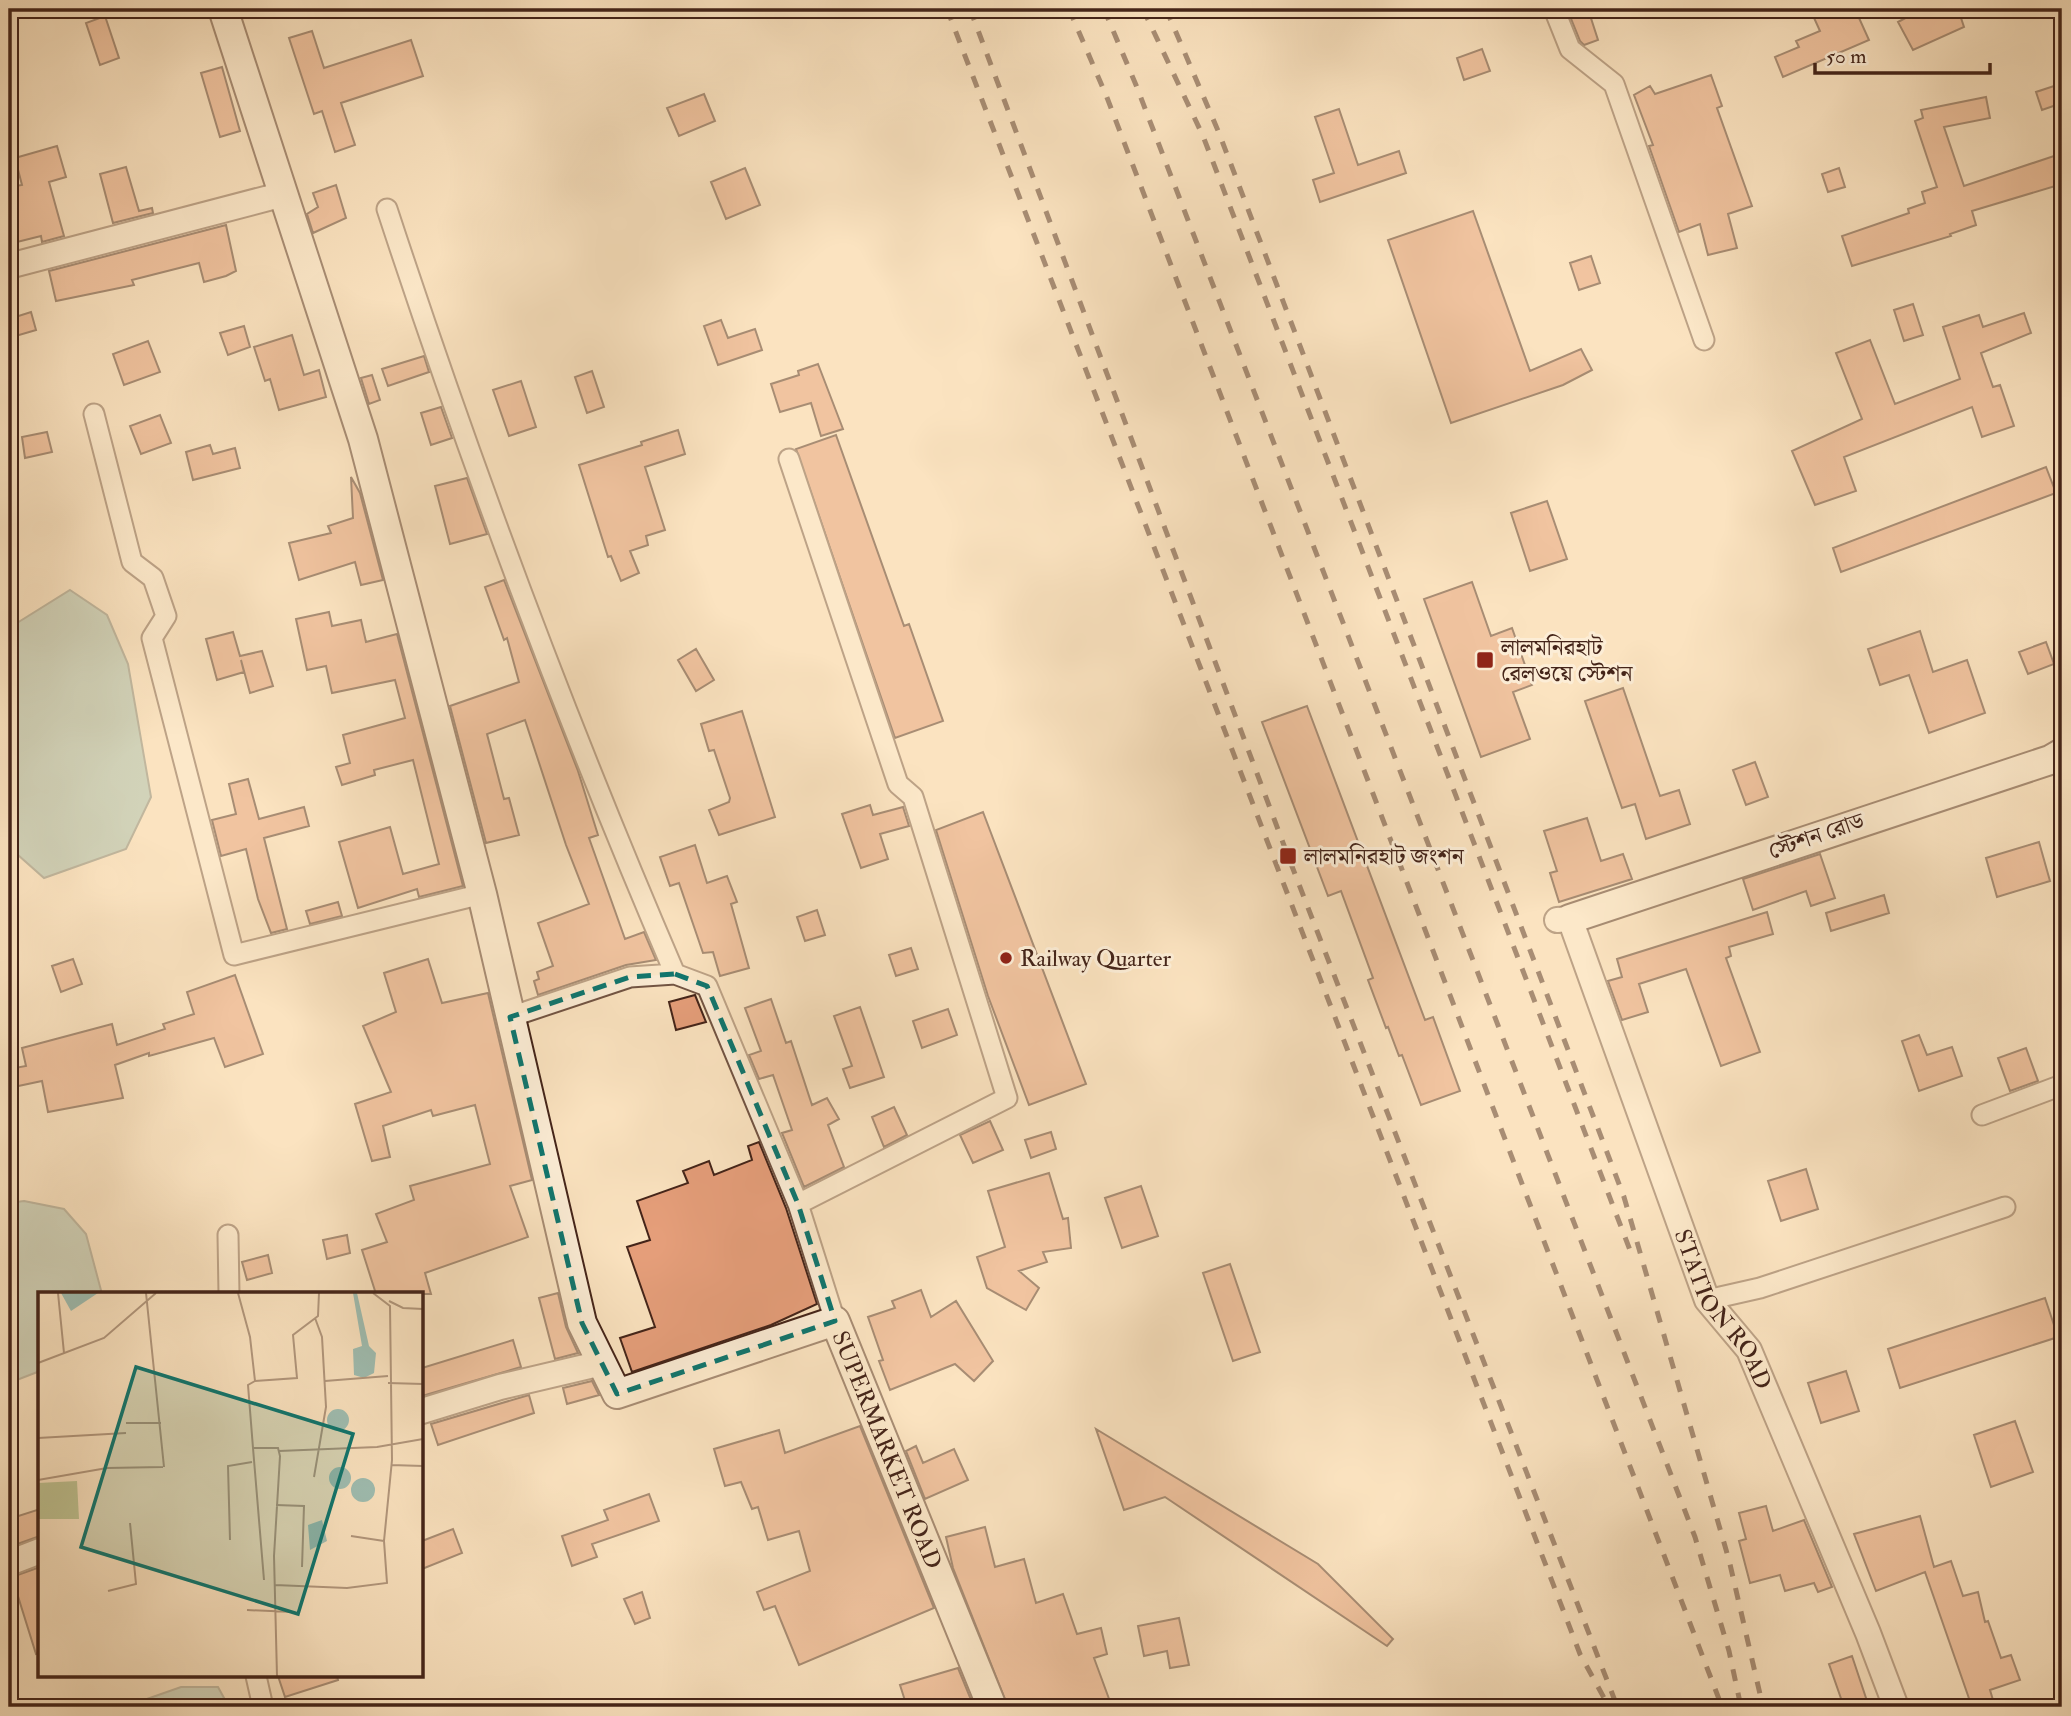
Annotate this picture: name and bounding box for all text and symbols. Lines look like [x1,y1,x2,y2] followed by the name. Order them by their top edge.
[1815,32,1990,76] scale bar
[1826,43,1867,70] text: 50 m
[1500,633,1633,688] place label: লালমনিরহাট রেলওয়ে স্টেশন
[1475,650,1495,670] marker: লালমনিরহাট রেলওয়ে স্টেশন
[1764,806,1869,866] street label: স্টেশন রোড
[1303,842,1465,871] place label: লালমনিরহাট জংশন
[1278,846,1298,866] marker: লালমনিরহাট জংশন
[1020,944,1171,973] place label: Railway Quarter
[998,950,1014,966] marker: Railway Quarter
[1668,1225,1778,1394] street label: STATION ROAD
[38,1292,424,1678] inset map
[826,1326,949,1573] street label: SUPERMARKET ROAD

